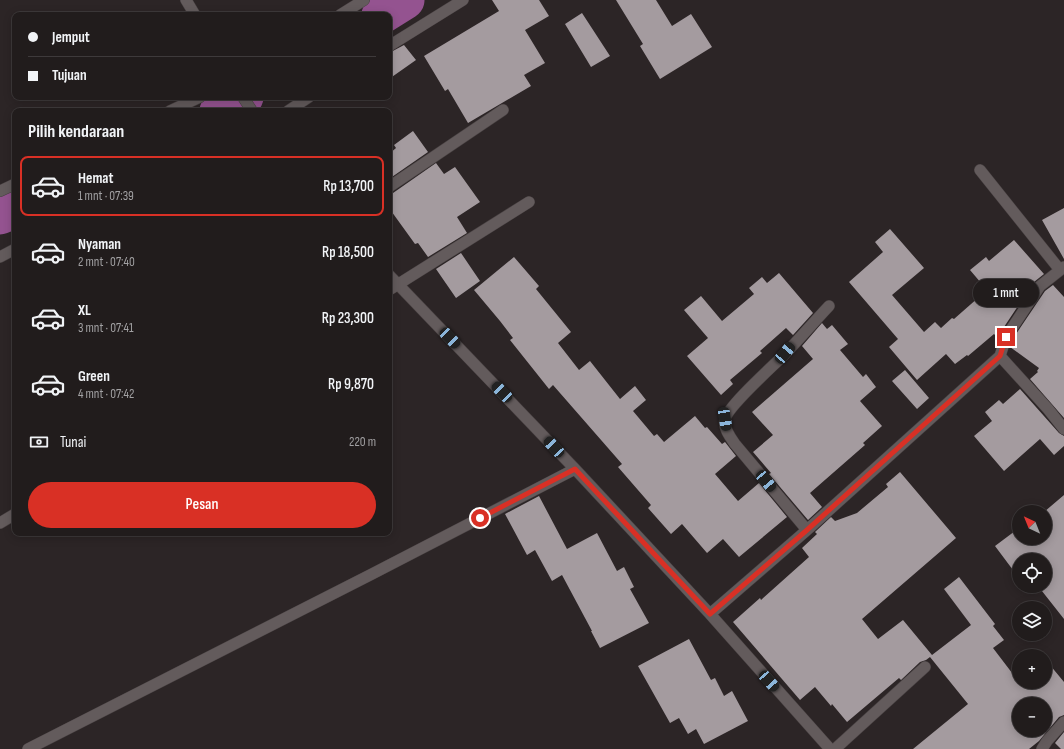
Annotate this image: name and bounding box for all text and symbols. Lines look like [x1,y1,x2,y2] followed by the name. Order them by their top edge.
[52,28,90,47] text: Jemput
[52,66,87,85] text: Tujuan
[28,121,124,142] text: Pilih kendaraan
[30,168,66,204] icon: car
[78,169,113,188] text: Hemat
[323,177,374,196] text: Rp 13,700
[78,188,134,204] text: 1 mnt · 07:39
[30,234,66,270] icon: car
[78,235,121,254] text: Nyaman
[322,243,374,262] text: Rp 18,500
[78,254,135,270] text: 2 mnt · 07:40
[973,279,1039,307] callout: 1 mnt
[993,285,1019,301] text: 1 mnt
[30,300,66,336] icon: car
[78,301,91,320] text: XL
[322,309,374,328] text: Rp 23,300
[78,320,134,336] text: 3 mnt · 07:41
[437,325,463,351] car
[997,328,1015,346] route end
[773,340,797,366] car
[30,366,66,402] icon: car
[78,367,110,386] text: Green
[328,375,374,394] text: Rp 9,870
[489,379,515,405] car
[78,386,134,402] text: 4 mnt · 07:42
[717,406,733,432] car
[28,431,50,453] icon: cash
[60,433,86,452] text: Tunai
[349,434,376,450] text: 220 m
[541,434,567,460] car
[754,468,778,494] car
[28,482,376,528] button: Pesan
[1012,505,1052,545] north arrow
[1012,505,1052,737] map controls
[471,509,489,527] route start
[1012,553,1052,593] button: locate
[1012,601,1052,641] button: layers
[1012,649,1052,689] button: +
[757,668,781,694] car
[1012,697,1052,737] button: −

